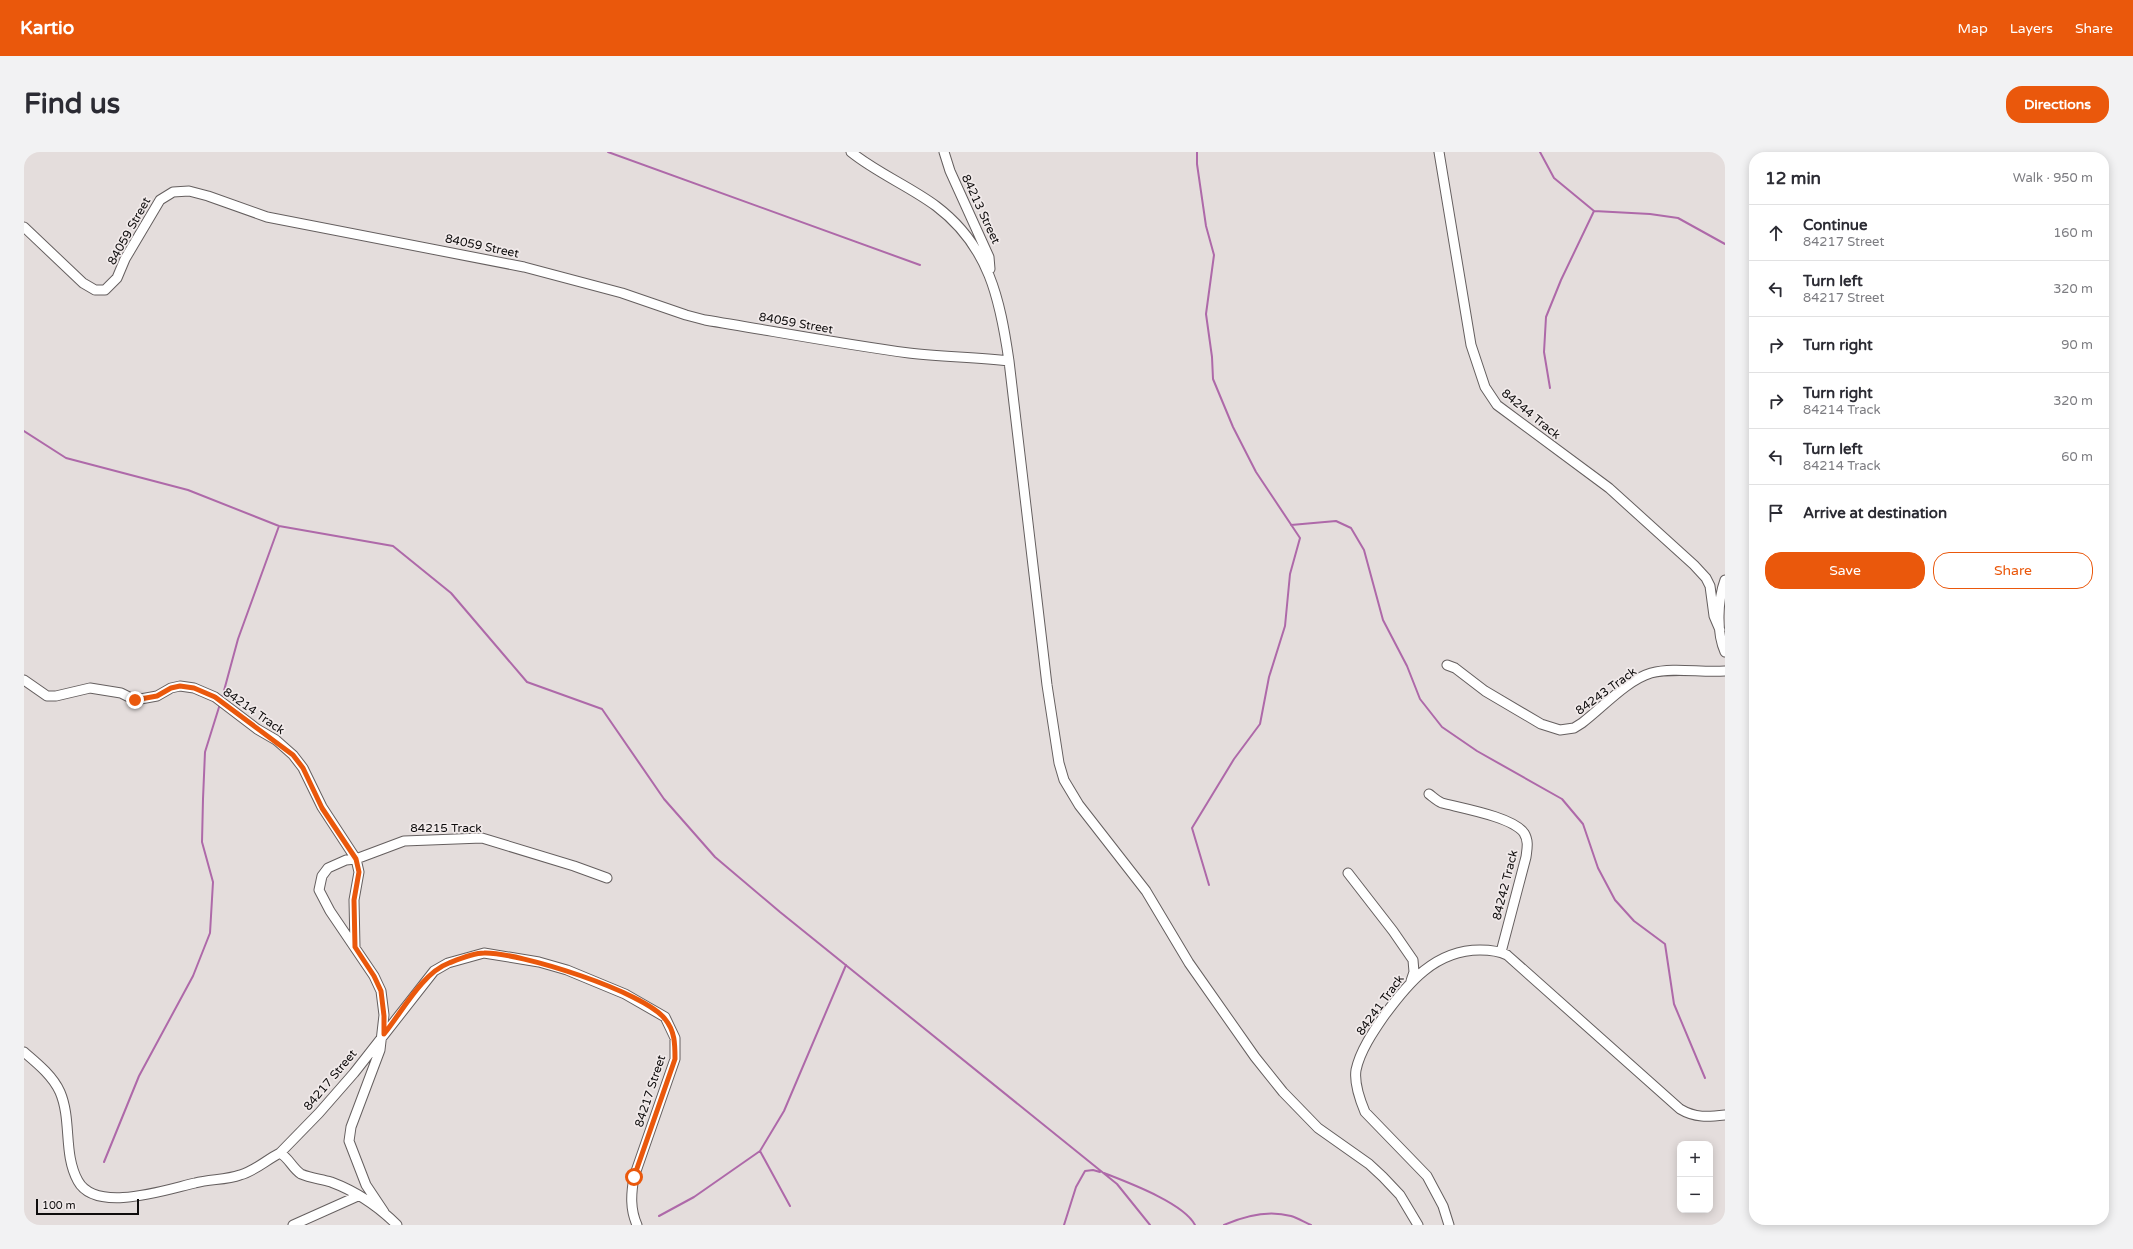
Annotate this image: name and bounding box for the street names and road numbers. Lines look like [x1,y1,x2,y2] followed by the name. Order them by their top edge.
[959,172,1003,246] street label: 84213 Street
[105,194,154,267] street label: 84059 Street
[444,231,521,261] street label: 84059 Street
[758,310,835,336] street label: 84059 Street
[1499,386,1564,442] street label: 84244 Track
[1573,664,1639,718] street label: 84243 Track
[221,685,288,738] street label: 84214 Track
[410,821,482,835] street label: 84215 Track
[1490,848,1521,921] street label: 84242 Track
[1353,972,1407,1038] street label: 84241 Track
[300,1046,360,1113] street label: 84217 Street
[632,1053,668,1129] street label: 84217 Street

